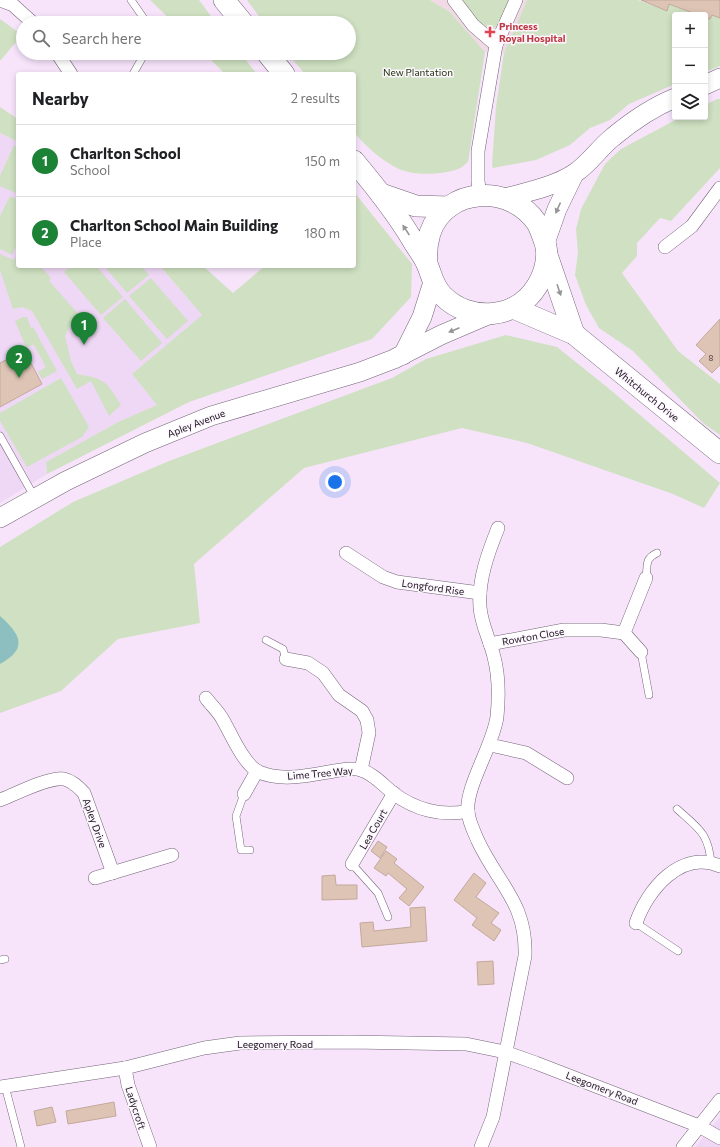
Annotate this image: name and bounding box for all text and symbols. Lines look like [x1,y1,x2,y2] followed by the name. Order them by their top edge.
[672,12,708,120] map controls
[672,12,708,48] button: +
[16,16,356,60] search box
[499,20,566,44] place label: Princess Royal Hospital
[484,26,496,38] marker: Princess Royal Hospital
[30,27,52,49] icon: search
[62,29,141,47] text: Search here
[672,48,708,84] button: −
[383,66,453,78] park label: New Plantation
[672,84,708,120] button: layers
[32,88,89,109] text: Nearby
[291,90,340,106] text: 2 results
[70,144,181,162] text: Charlton School
[42,153,48,169] text: 1
[305,153,340,169] text: 150 m
[70,162,110,178] text: School
[554,202,560,214] one-way arrow
[70,216,278,234] text: Charlton School Main Building
[41,225,49,241] text: 2
[304,225,340,241] text: 180 m
[402,225,410,235] one-way arrow
[70,234,102,250] text: Place
[556,284,562,296] one-way arrow
[71,312,97,345] pin: 1
[448,327,459,333] one-way arrow
[6,345,32,378] pin: 2
[709,353,714,363] house number: 8
[612,364,682,424] street label: Whitchurch Drive
[165,406,227,440] street label: Apley Avenue
[325,472,345,492] your location
[401,577,465,597] street label: Longford Rise
[501,625,565,647] street label: Rowton Close
[287,764,353,782] street label: Lime Tree Way
[81,797,109,849] street label: Apley Drive
[357,807,389,851] street label: Lea Court
[237,1038,313,1050] street label: Leegomery Road
[564,1069,640,1107] street label: Leegomery Road
[123,1085,149,1131] street label: Ladycroft

